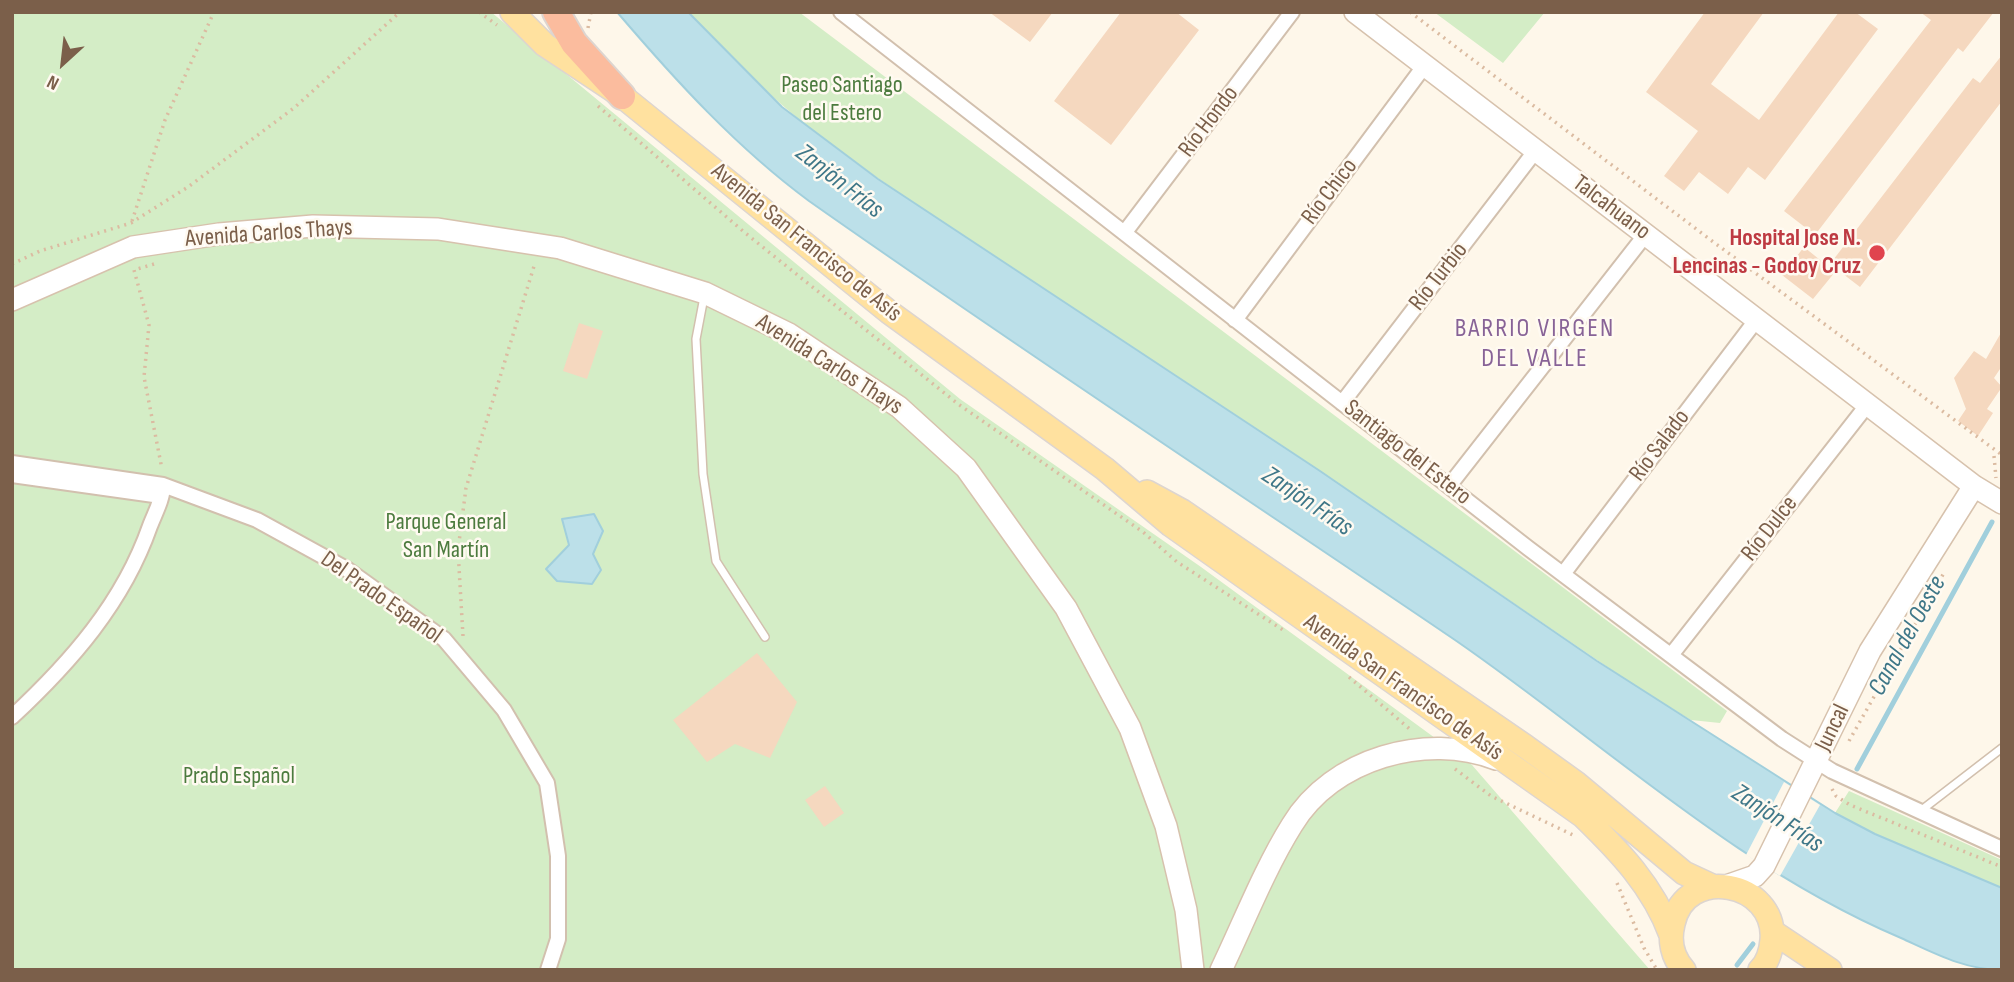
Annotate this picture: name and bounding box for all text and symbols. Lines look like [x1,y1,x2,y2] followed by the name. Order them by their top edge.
[28,28,98,98] north arrow
[43,70,63,95] text: N
[781,72,903,128] park label: Paseo Santiago del Estero
[1173,81,1245,163] street label: Río Hondo
[789,138,889,226] water label: Zanjón Frías
[1296,153,1364,231] street label: Río Chico
[705,157,907,329] street label: Avenida San Francisco de Asís
[1566,169,1656,247] street label: Talcahuano
[184,214,354,254] street label: Avenida Carlos Thays
[1672,225,1861,281] place label: Hospital Jose N. Lencinas - Godoy Cruz
[1403,237,1475,317] street label: Río Turbio
[1867,243,1887,263] marker: Hospital Jose N. Lencinas - Godoy Cruz
[750,308,908,422] street label: Avenida Carlos Thays
[1456,313,1614,374] district label: BARRIO VIRGEN DEL VALLE
[1337,394,1477,512] street label: Santiago del Estero
[1624,404,1696,488] street label: Río Salado
[1256,460,1358,544] water label: Zanjón Frías
[1736,491,1804,567] street label: Río Dulce
[386,509,506,565] park label: Parque General San Martín
[315,546,447,650] street label: Del Prado Español
[1862,571,1954,701] water label: Canal del Oeste
[1298,608,1508,768] street label: Avenida San Francisco de Asís
[1809,700,1857,756] street label: Juncal
[183,763,295,791] park label: Prado Español
[1726,778,1828,860] water label: Zanjón Frías

